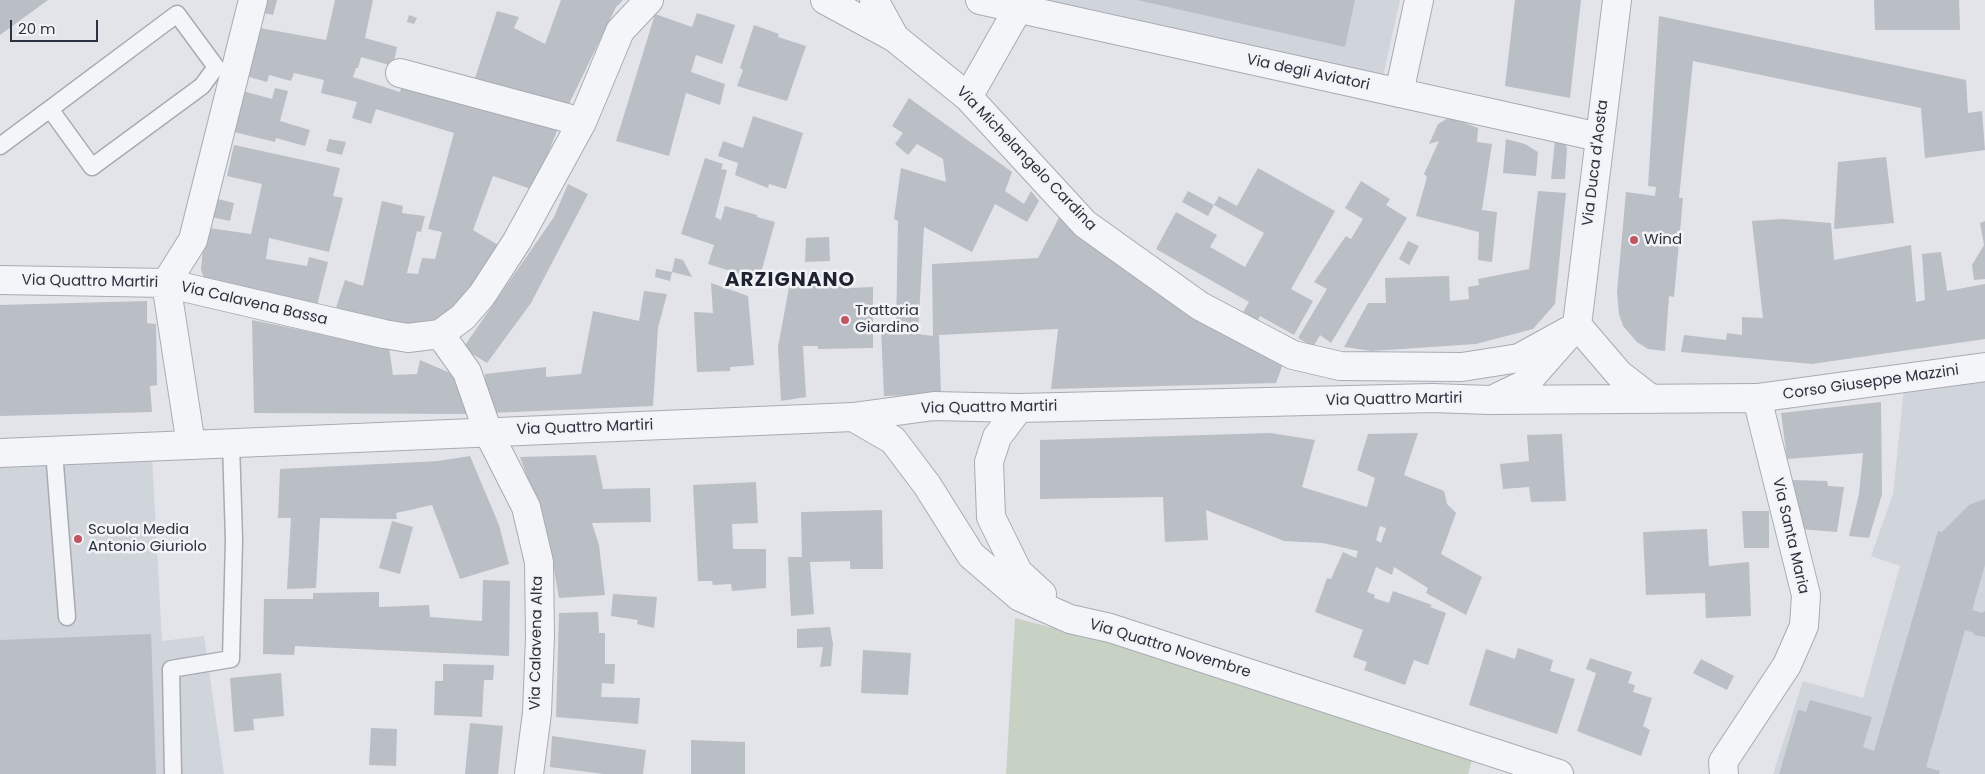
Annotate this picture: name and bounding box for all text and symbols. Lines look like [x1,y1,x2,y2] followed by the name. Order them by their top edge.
[12,10,100,42] scale bar
[18,18,56,39] text: 20 m
[1245,51,1371,95] street label: Via degli Aviatori
[952,83,1100,235] street label: Via Michelangelo Cardina
[1579,99,1613,227] street label: Via Duca d'Aosta
[1644,231,1682,249] place label: Wind
[1628,234,1640,246] marker: Wind
[724,269,856,293] district label: ARZIGNANO
[21,272,159,292] street label: Via Quattro Martiri
[179,278,329,330] street label: Via Calavena Bassa
[855,302,919,337] place label: Trattoria Giardino
[839,314,851,326] marker: Trattoria Giardino
[1782,362,1960,404] street label: Corso Giuseppe Mazzini
[1325,390,1463,410] street label: Via Quattro Martiri
[920,398,1058,418] street label: Via Quattro Martiri
[516,417,654,439] street label: Via Quattro Martiri
[1768,476,1812,596] street label: Via Santa Maria
[88,521,207,556] place label: Scuola Media Antonio Giuriolo
[72,533,84,545] marker: Scuola Media Antonio Giuriolo
[527,576,547,710] street label: Via Calavena Alta
[1087,616,1253,682] street label: Via Quattro Novembre

